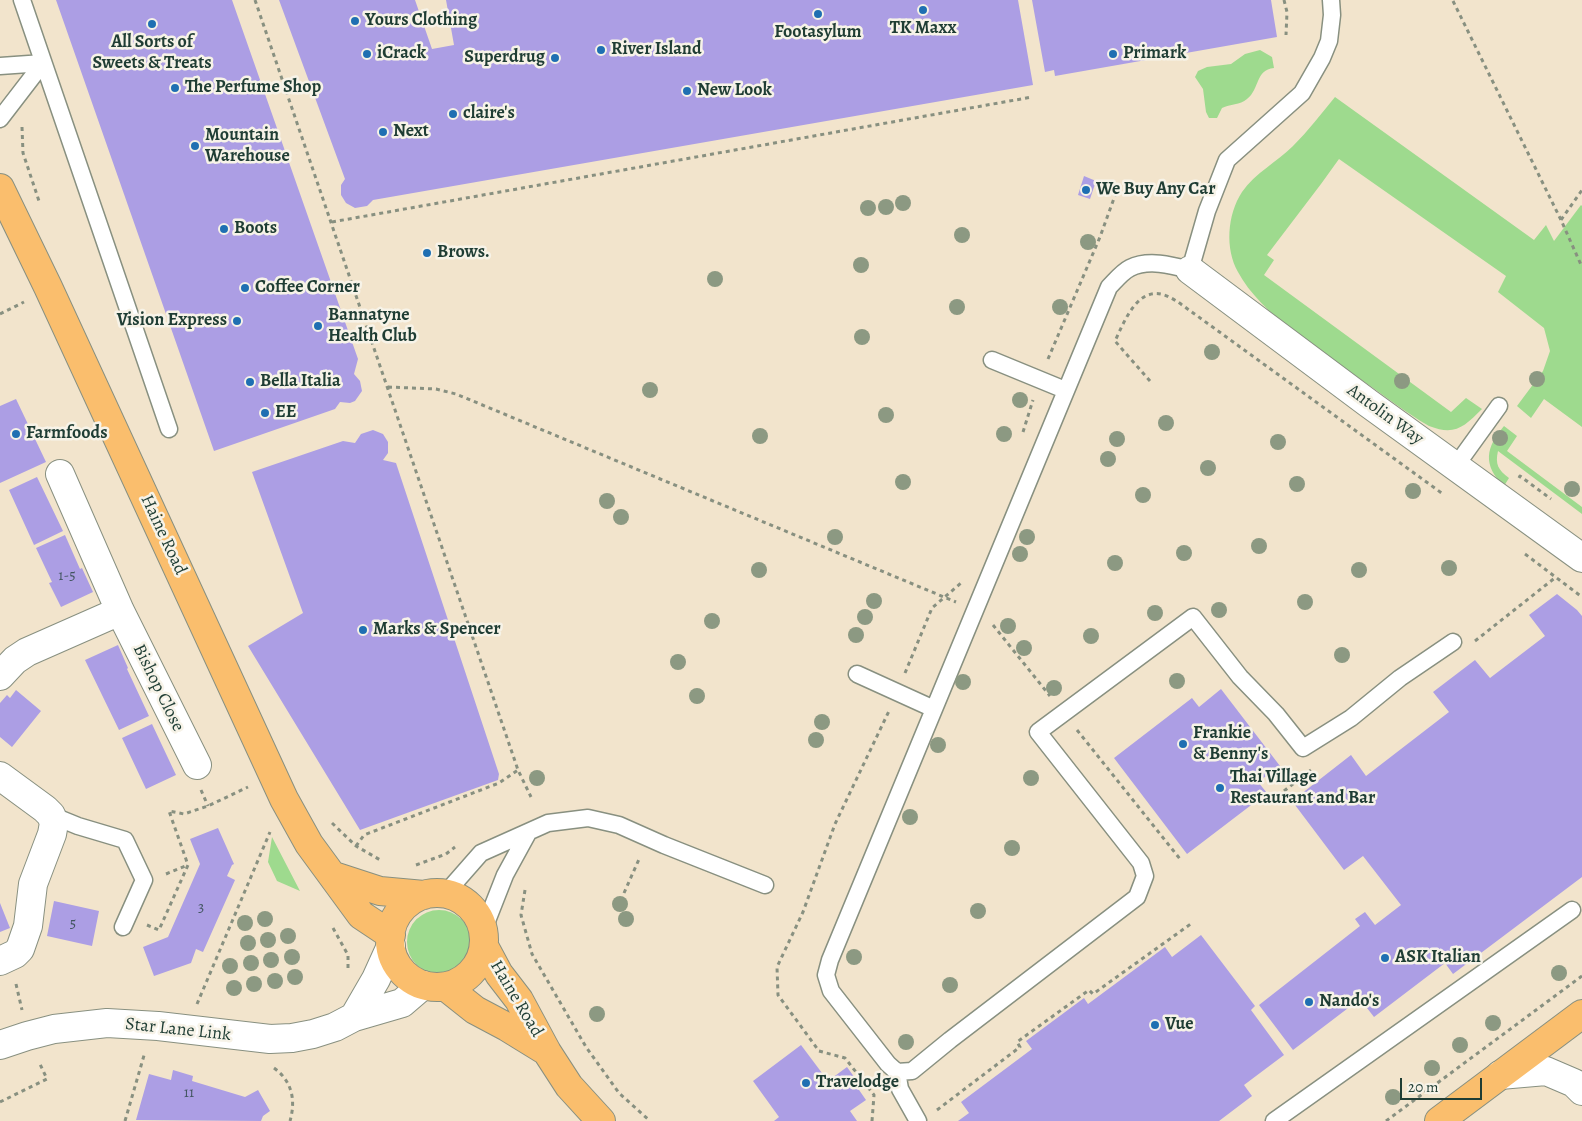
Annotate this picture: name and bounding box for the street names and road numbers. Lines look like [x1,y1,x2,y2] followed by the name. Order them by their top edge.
[1343,380,1427,450] street label: Antolin Way
[135,492,191,578] street label: Haine Road
[128,641,188,735] street label: Bishop Close
[485,957,547,1041] street label: Haine Road
[124,1014,232,1046] street label: Star Lane Link

